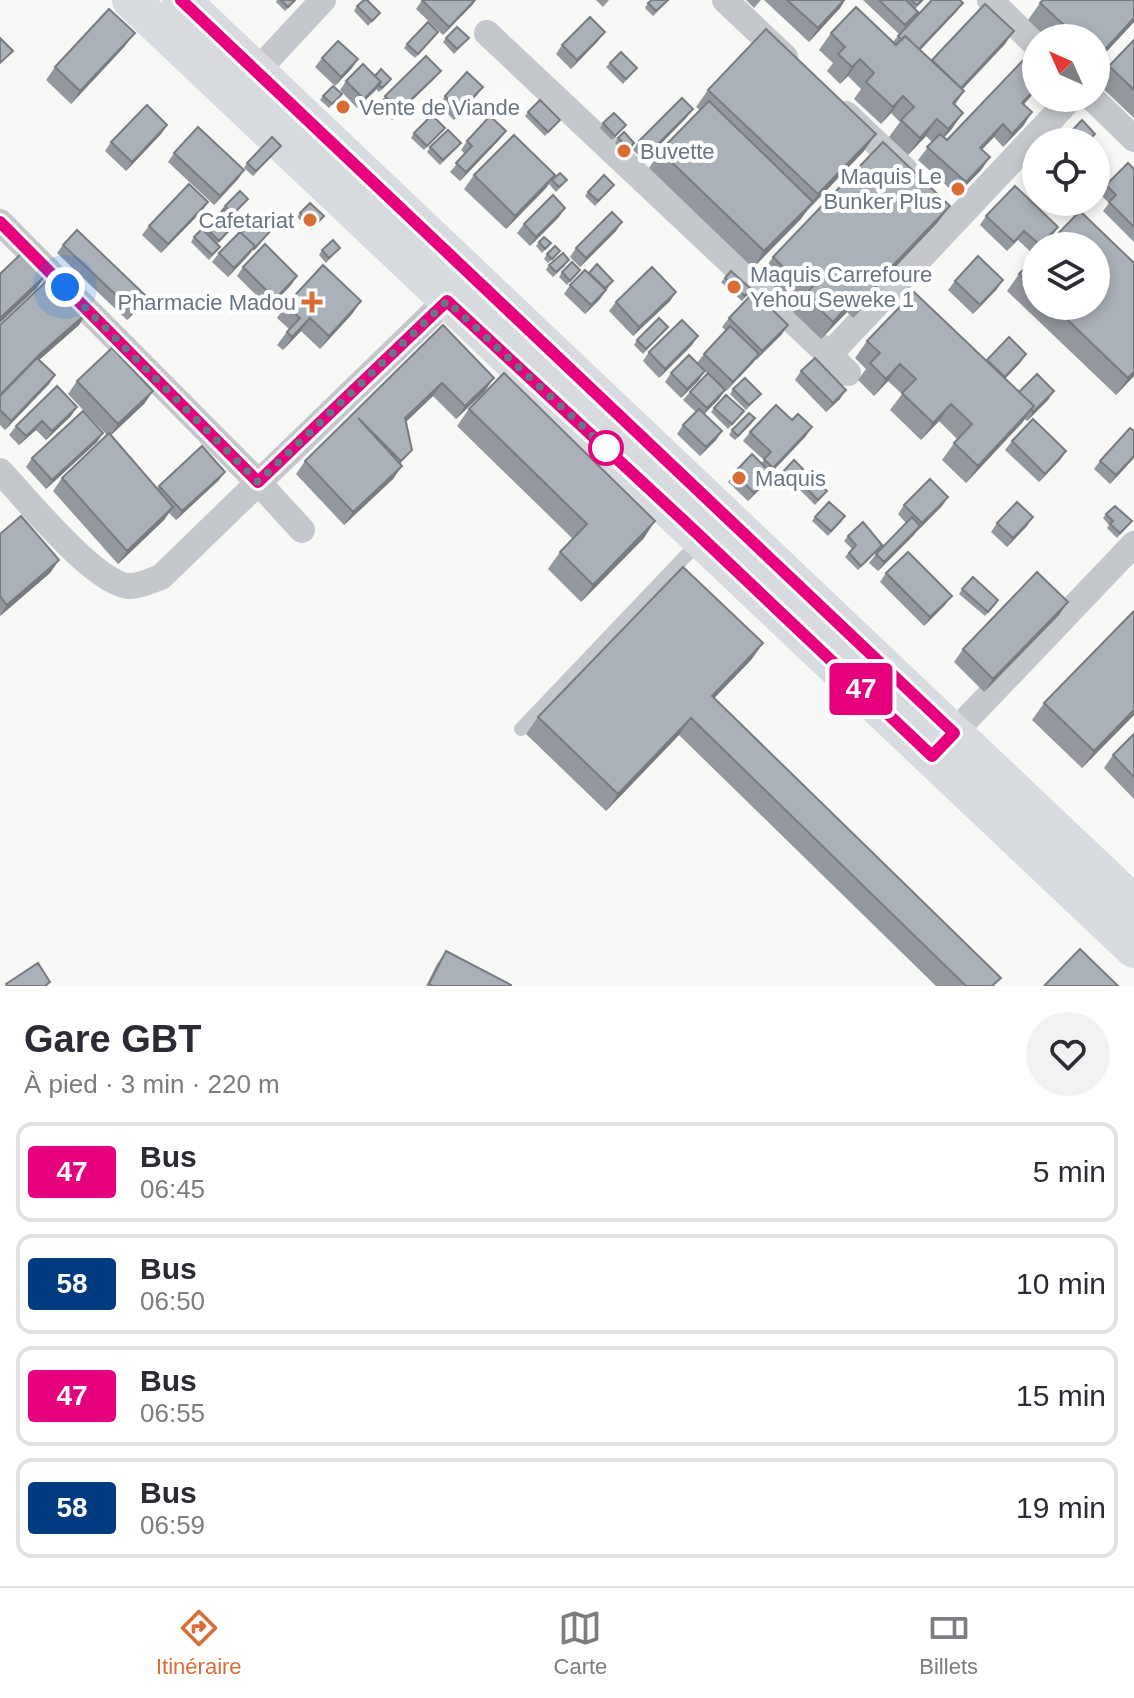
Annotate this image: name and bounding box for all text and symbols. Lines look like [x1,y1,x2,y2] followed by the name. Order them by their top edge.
[1022,24,1110,112] north arrow
[1022,24,1110,320] map controls
[359,95,520,120] place label: Vente de Viande
[334,98,352,116] marker: Vente de Viande
[1022,128,1110,216] button: locate
[640,139,715,164] place label: Buvette
[615,142,633,160] marker: Buvette
[823,164,942,214] place label: Maquis Le Bunker Plus
[949,180,967,198] marker: Maquis Le Bunker Plus
[199,208,294,233] place label: Cafetariat
[301,211,319,229] marker: Cafetariat
[1022,232,1110,320] button: layers
[750,262,932,312] place label: Maquis Carrefoure Yehou Seweke 1
[45,267,85,307] your location
[725,278,743,296] marker: Maquis Carrefoure Yehou Seweke 1
[117,290,296,315] place label: Pharmacie Madou
[303,293,321,311] marker: Pharmacie Madou
[589,431,623,465] unlabelled marker
[755,466,826,491] place label: Maquis
[730,469,748,487] marker: Maquis
[825,663,897,715] line badge: 47
[845,673,877,704] text: 47
[1026,1012,1110,1096] button: heart
[24,1018,201,1060] text: Gare GBT
[24,1069,280,1099] text: À pied · 3 min · 220 m
[140,1140,197,1173] text: Bus
[1033,1155,1106,1188] text: 5 min
[56,1156,88,1187] text: 47
[140,1174,205,1204] text: 06:45
[140,1252,197,1285] text: Bus
[1016,1267,1106,1300] text: 10 min
[56,1268,88,1299] text: 58
[140,1286,205,1316] text: 06:50
[140,1364,197,1397] text: Bus
[1016,1379,1106,1412] text: 15 min
[56,1380,88,1411] text: 47
[140,1398,205,1428] text: 06:55
[140,1476,197,1509] text: Bus
[1016,1491,1106,1524] text: 19 min
[56,1492,88,1523] text: 58
[140,1510,205,1540] text: 06:59
[156,1606,242,1680] tab: Itinéraire
[554,1606,607,1680] tab: Carte
[919,1606,978,1680] tab: Billets

